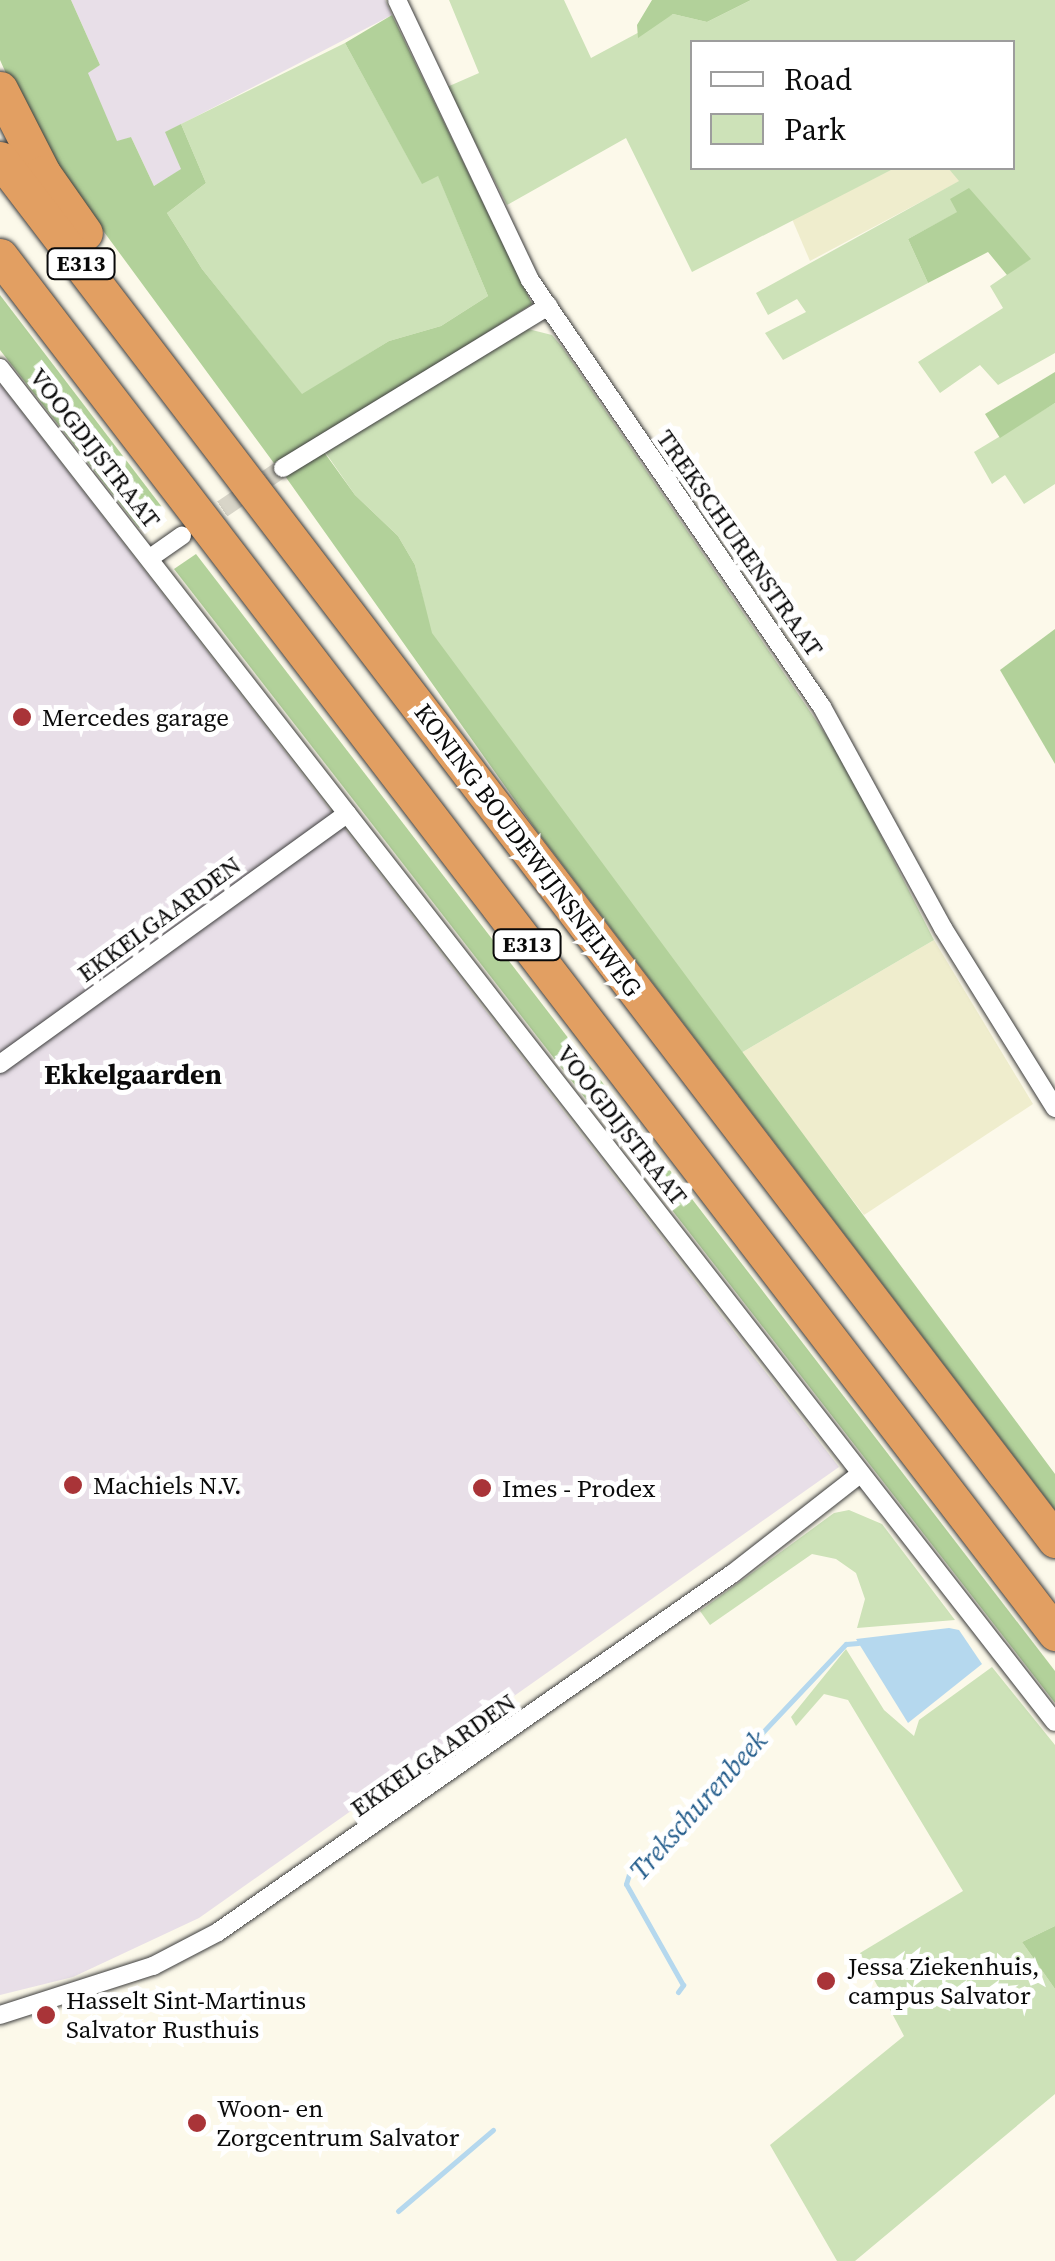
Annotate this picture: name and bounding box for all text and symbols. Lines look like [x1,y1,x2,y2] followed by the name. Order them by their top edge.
[690,40,1015,170] legend
[784,59,852,100] text: Road
[784,109,846,150] text: Park
[46,247,116,281] road number: E313
[23,362,167,534] street label: VOOGDIJSTRAAT
[650,424,830,662] street label: TREKSCHURENSTRAAT
[408,698,648,1002] street label: KONING BOUDEWIJNSNELWEG
[42,702,229,732] place label: Mercedes garage
[11,706,33,728] marker: Mercedes garage
[71,850,247,988] street label: EKKELGAARDEN
[492,928,562,962] road number: E313
[550,1039,694,1211] street label: VOOGDIJSTRAAT
[44,1057,222,1091] district label: Ekkelgaarden
[93,1470,241,1500] place label: Machiels N.V.
[502,1473,655,1503] place label: Imes - Prodex
[62,1474,84,1496] marker: Machiels N.V.
[471,1477,493,1499] marker: Imes - Prodex
[345,1687,521,1823] street label: EKKELGAARDEN
[622,1723,774,1887] water label: Trekschurenbeek
[848,1952,1039,2011] place label: Jessa Ziekenhuis, campus Salvator
[813,1968,839,1994] marker: Jessa Ziekenhuis, campus Salvator
[66,1986,306,2045] place label: Hasselt Sint-Martinus Salvator Rusthuis
[35,2004,57,2026] marker: Hasselt Sint-Martinus Salvator Rusthuis
[217,2094,459,2153] place label: Woon- en Zorgcentrum Salvator
[186,2112,208,2134] marker: Woon- en Zorgcentrum Salvator

